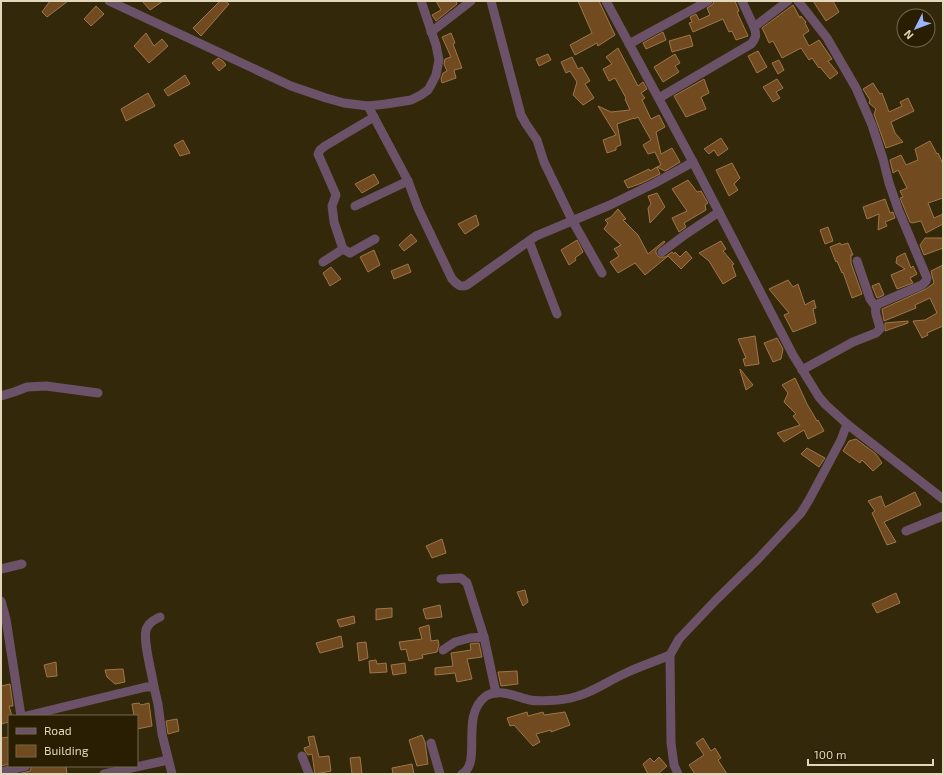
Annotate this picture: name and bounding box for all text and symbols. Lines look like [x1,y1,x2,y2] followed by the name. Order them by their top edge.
[896,8,936,48] north arrow
[901,28,916,42] text: N
[8,715,138,767] legend
[44,723,72,737] text: Road
[808,741,933,767] scale bar
[44,743,89,757] text: Building
[814,747,846,761] text: 100 m

